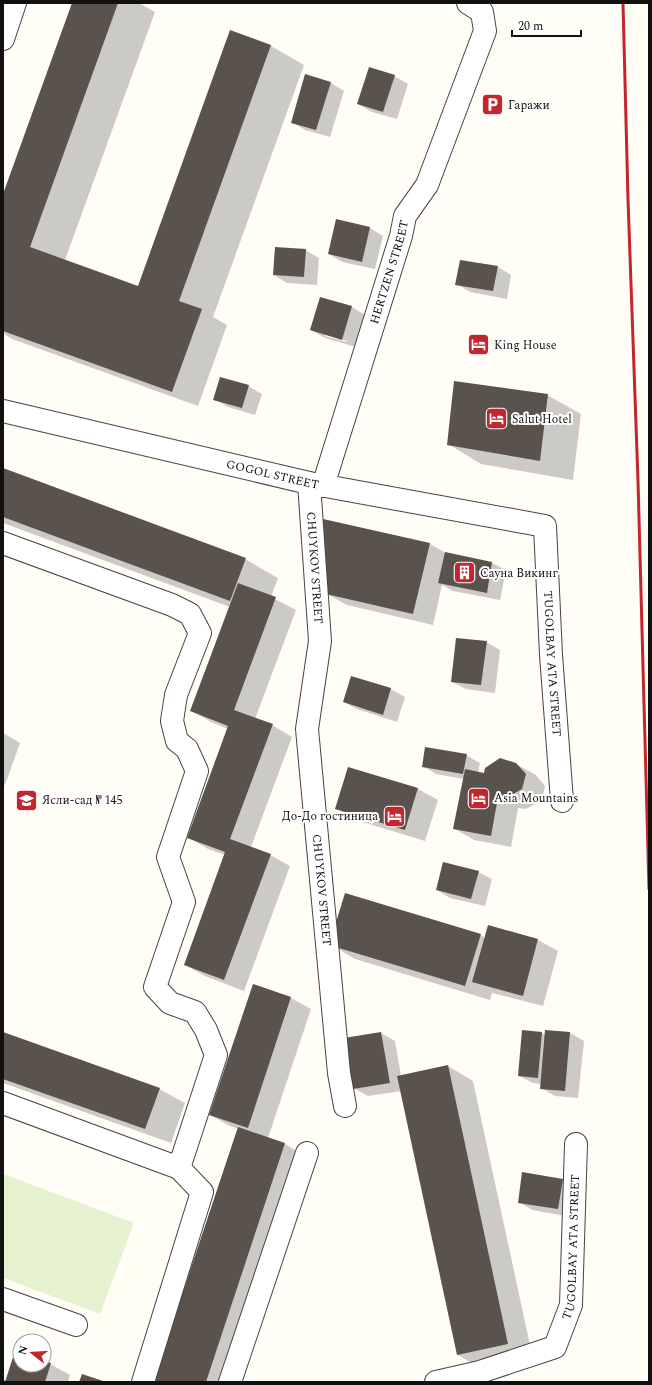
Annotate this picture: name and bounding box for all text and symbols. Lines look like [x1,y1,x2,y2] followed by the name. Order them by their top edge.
[512,12,581,38] scale bar
[518,17,543,36] text: 20 m
[479,92,505,118] parking icon: Гаражи
[508,96,550,115] place label: Гаражи
[365,219,414,327] street label: HERTZEN STREET
[465,332,491,358] hotel icon: King House
[494,336,557,355] place label: King House
[484,406,510,432] hotel icon: Salut Hotel
[512,410,572,429] place label: Salut Hotel
[224,455,320,495] street label: GOGOL STREET
[301,511,328,625] street label: CHUYKOV STREET
[452,560,478,586] building icon: Сауна Викинг
[480,564,558,583] place label: Сауна Викинг
[538,590,566,737] street label: TUGOLBAY ATA STREET
[466,785,492,811] hotel icon: Asia Mountains
[13,787,39,813] school or university icon: Ясли-сад № 145
[494,789,578,808] place label: Asia Mountains
[42,791,122,810] place label: Ясли-сад № 145
[381,803,407,829] hotel icon: До-До гостиница
[282,807,378,826] place label: До-До гостиница
[307,833,336,947] street label: CHUYKOV STREET
[557,1174,585,1323] street label: TUGOLBAY ATA STREET
[12,1333,52,1373] north arrow
[13,1343,32,1357] text: N

